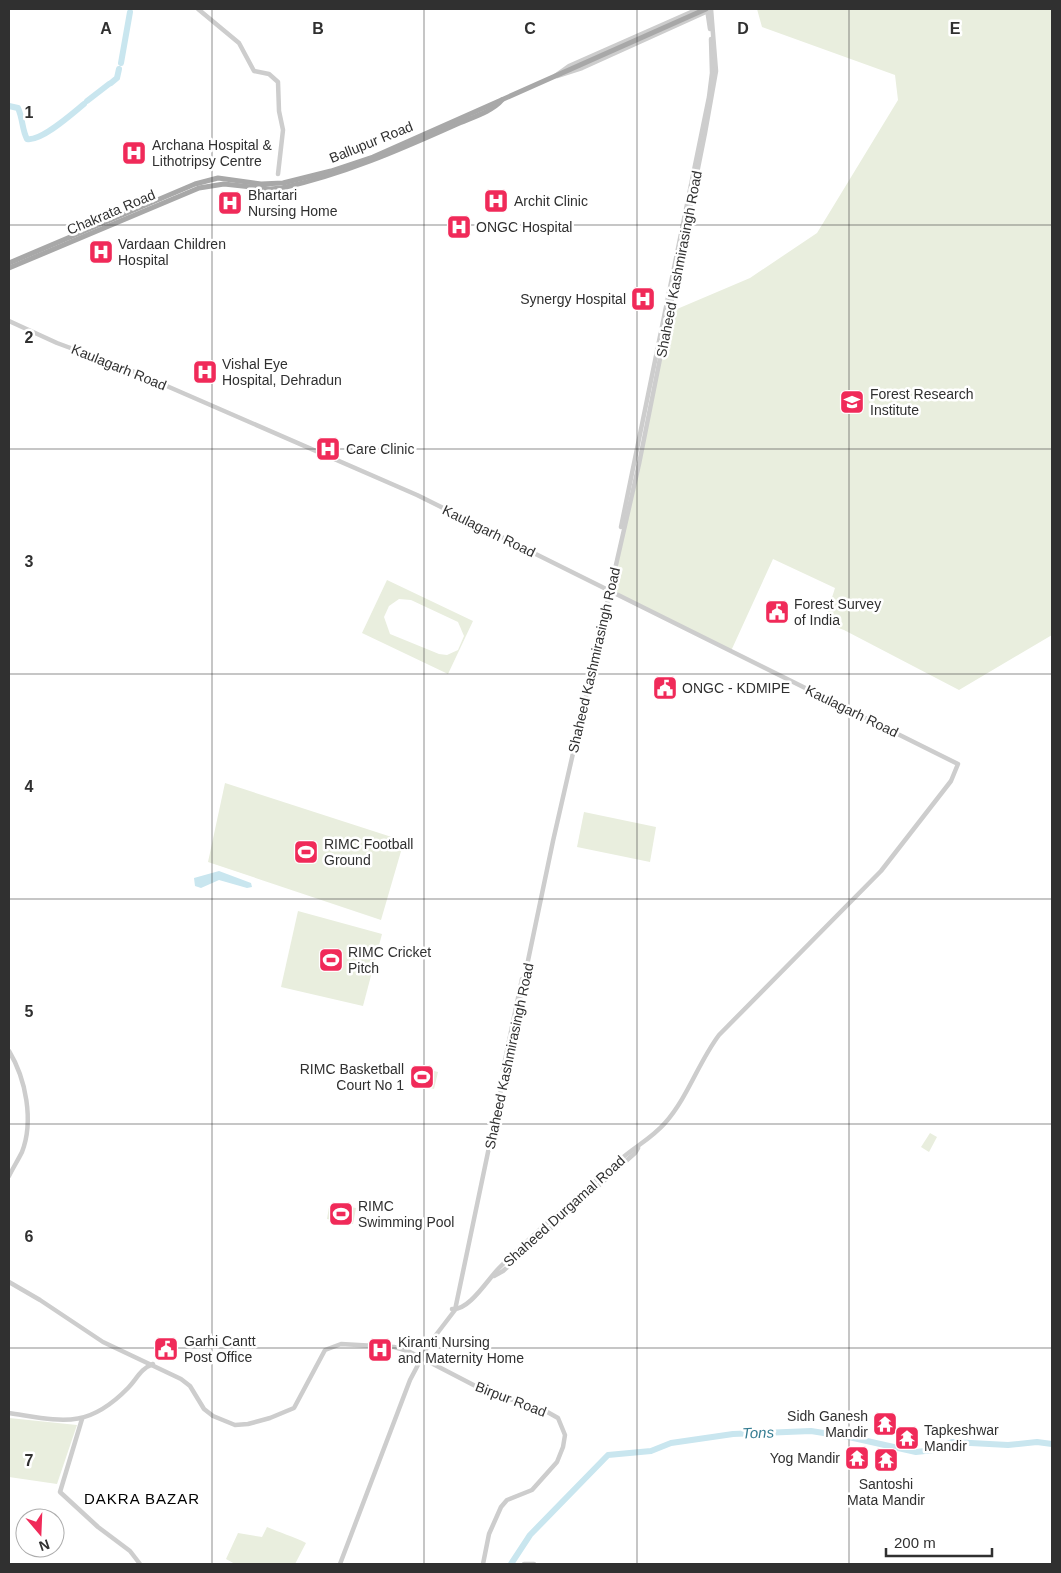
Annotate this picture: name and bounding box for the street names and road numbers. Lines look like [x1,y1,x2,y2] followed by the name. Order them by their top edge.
[327,118,415,166] street label: Ballupur Road
[653,169,705,359] street label: Shaheed Kashmirasingh Road
[65,186,157,238] street label: Chakrata Road
[69,341,169,393] street label: Kaulagarh Road
[440,502,538,560] street label: Kaulagarh Road
[565,566,623,754] street label: Shaheed Kashmirasingh Road
[803,682,901,740] street label: Kaulagarh Road
[481,961,537,1151] street label: Shaheed Kashmirasingh Road
[500,1152,628,1270] street label: Shaheed Durgamal Road
[473,1378,549,1420] street label: Birpur Road

